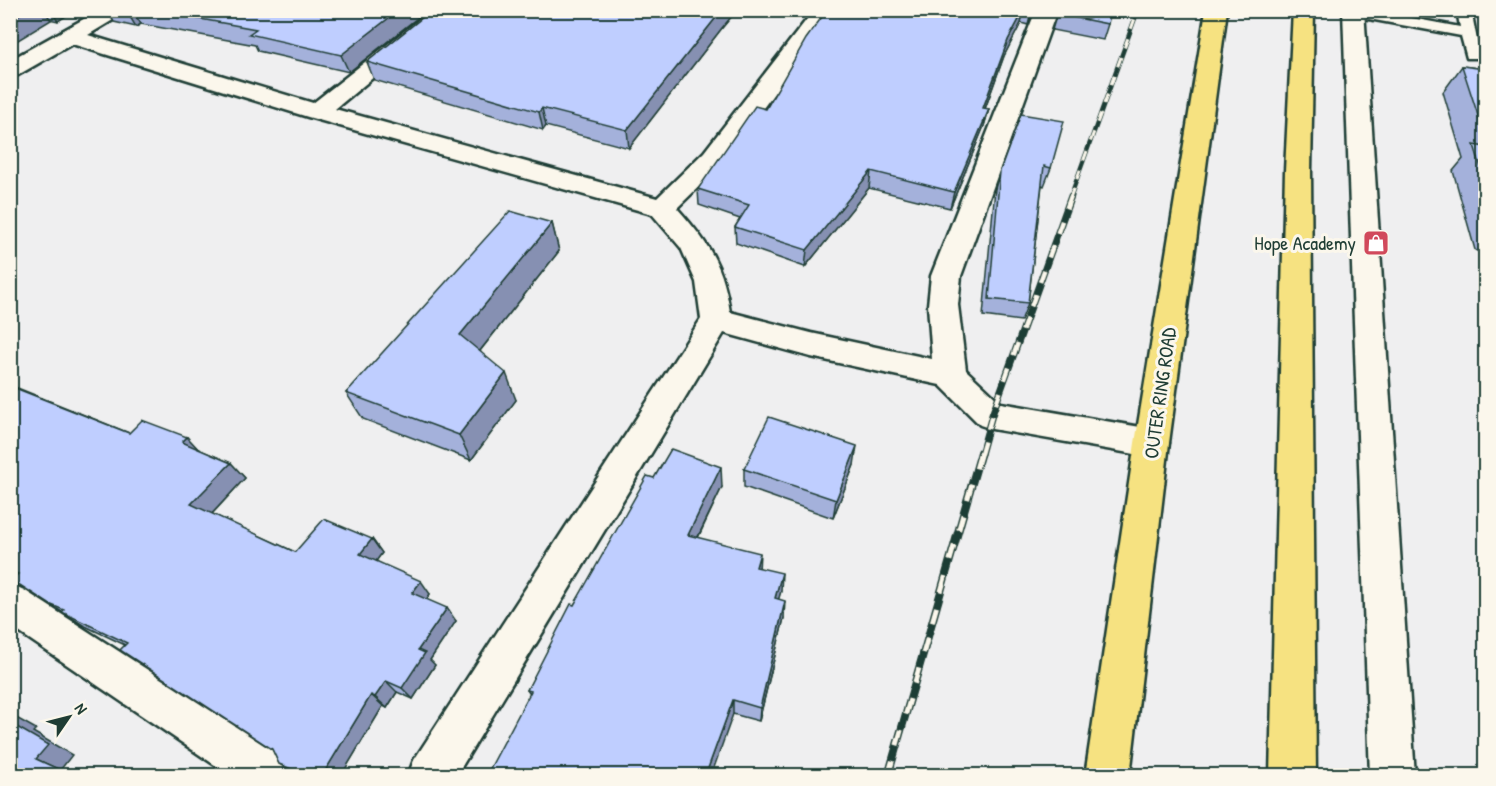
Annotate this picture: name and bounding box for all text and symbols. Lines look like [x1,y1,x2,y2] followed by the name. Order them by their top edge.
[1361,228,1391,258] shop icon: Hope Academy
[1254,229,1356,256] place label: Hope Academy
[1137,325,1182,460] street label: OUTER RING ROAD
[39,687,99,747] north arrow
[70,699,93,719] text: N

